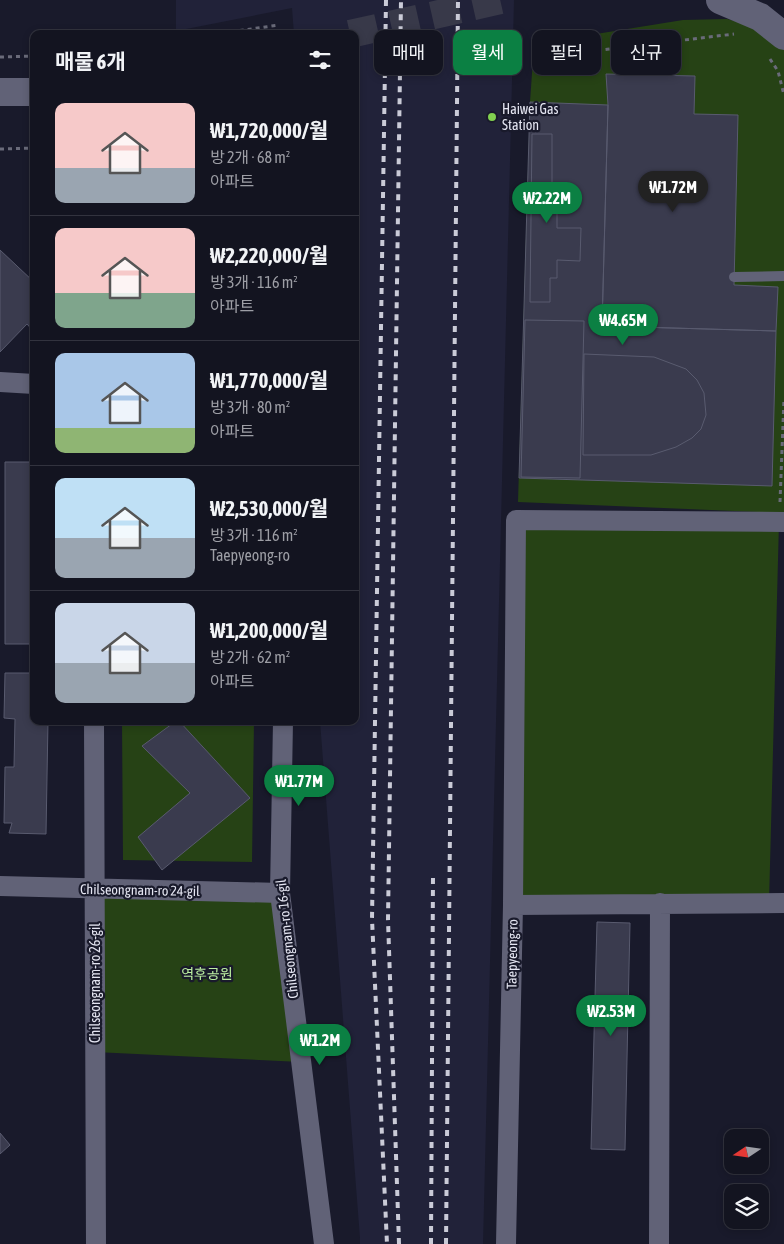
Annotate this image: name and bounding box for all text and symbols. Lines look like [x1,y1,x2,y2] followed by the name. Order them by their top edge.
[374,30,443,75] chip: 매매
[453,30,522,75] chip: 월세
[532,30,601,75] chip: 필터
[611,30,681,75] chip: 신규
[306,46,334,74] icon: filters
[55,49,126,73] text: 매물 6개
[502,101,559,133] place label: Haiwei Gas Station
[486,111,498,123] marker: Haiwei Gas Station
[210,118,328,142] text: ₩1,720,000/월
[95,123,155,183] icon: home
[210,148,290,166] text: 방 2개 · 68 m²
[632,170,714,213] pin: ₩1.72M
[210,172,254,190] text: 아파트
[649,178,697,196] text: ₩1.72M
[506,182,588,224] pin: ₩2.22M
[523,189,571,207] text: ₩2.22M
[210,243,328,267] text: ₩2,220,000/월
[95,248,155,308] icon: home
[210,273,298,291] text: 방 3개 · 116 m²
[210,297,254,315] text: 아파트
[582,304,664,346] pin: ₩4.65M
[599,311,647,329] text: ₩4.65M
[210,368,328,392] text: ₩1,770,000/월
[95,373,155,433] icon: home
[210,398,290,416] text: 방 3개 · 80 m²
[210,422,254,440] text: 아파트
[210,496,328,520] text: ₩2,530,000/월
[95,498,155,558] icon: home
[210,526,298,544] text: 방 3개 · 116 m²
[210,546,290,564] text: Taepyeong-ro
[210,618,328,642] text: ₩1,200,000/월
[95,623,155,683] icon: home
[210,648,290,666] text: 방 2개 · 62 m²
[210,672,254,690] text: 아파트
[258,764,340,807] pin: ₩1.77M
[275,772,323,790] text: ₩1.77M
[273,878,301,999] street label: Chilseongnam-ro 16-gil
[80,881,200,899] street label: Chilseongnam-ro 24-gil
[503,919,521,989] street label: Taepyeong-ro
[87,923,103,1043] street label: Chilseongnam-ro 26-gil
[181,966,233,982] park label: 역후공원
[570,994,652,1037] pin: ₩2.53M
[587,1002,635,1020] text: ₩2.53M
[285,1024,355,1066] pin: ₩1.2M
[300,1031,340,1049] text: ₩1.2M
[724,1129,769,1174] north arrow
[724,1129,769,1229] map controls
[724,1184,769,1229] button: layers

